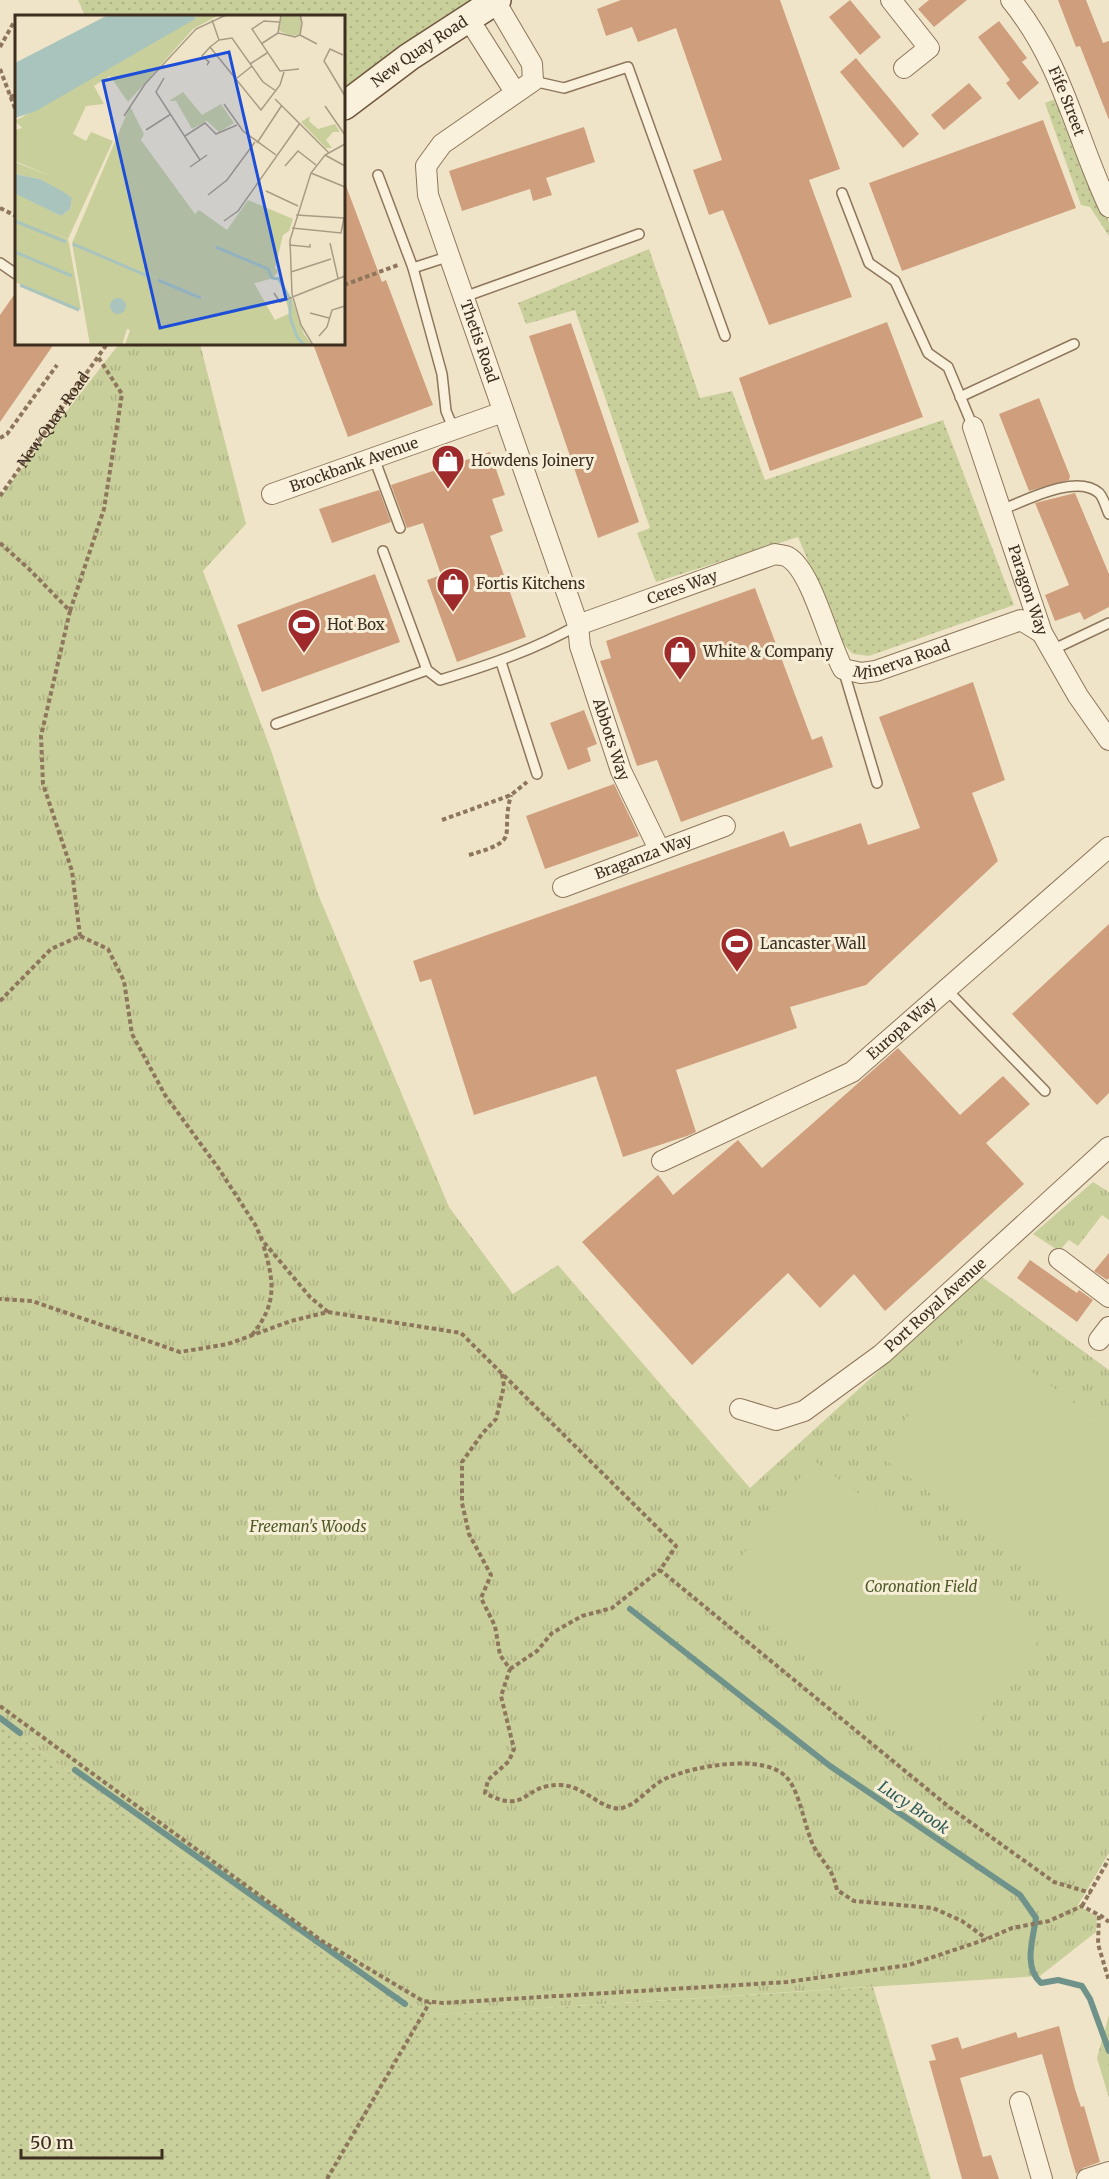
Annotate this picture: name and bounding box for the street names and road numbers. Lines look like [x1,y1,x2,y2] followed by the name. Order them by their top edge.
[367,12,471,91] street label: New Quay Road
[1044,63,1089,139] street label: Fife Street
[456,297,503,385] street label: Thetis Road
[13,368,93,471] street label: New Quay Road
[287,433,421,496] street label: Brockbank Avenue
[1004,542,1052,638] street label: Paragon Way
[644,565,720,608] street label: Ceres Way
[851,636,953,683] street label: Minerva Road
[589,695,634,784] street label: Abbots Way
[592,829,695,883] street label: Braganza Way
[863,992,940,1063] street label: Europa Way
[880,1254,990,1356] street label: Port Royal Avenue

